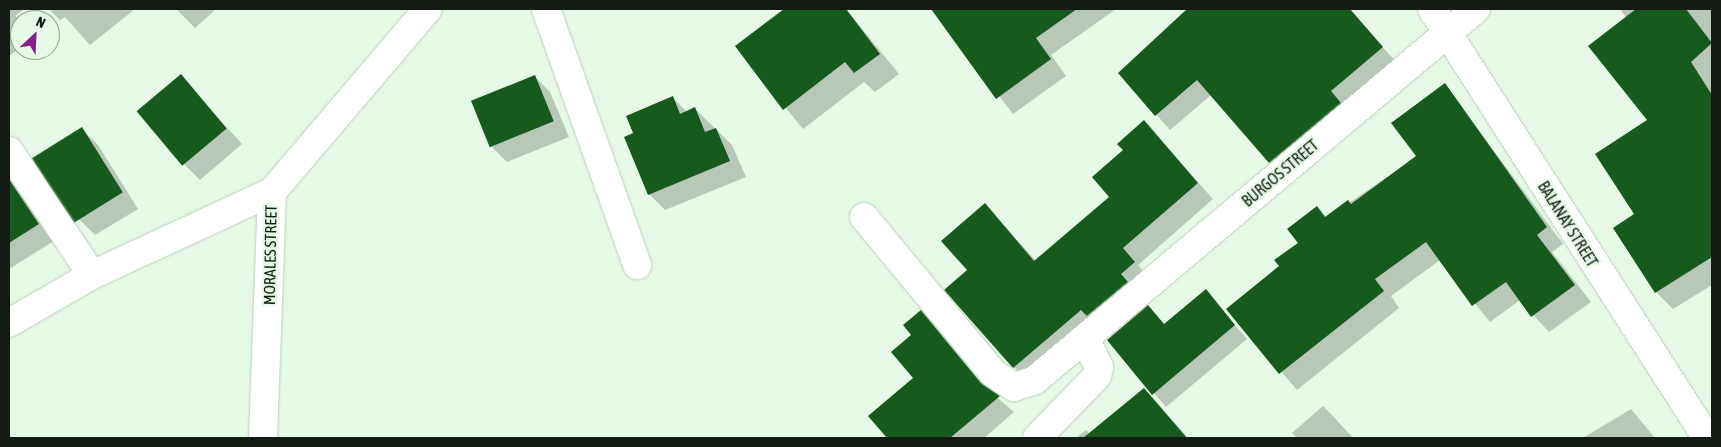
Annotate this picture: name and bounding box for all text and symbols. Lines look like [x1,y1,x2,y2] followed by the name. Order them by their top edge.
[10,10,60,60] north arrow
[34,13,48,31] text: N
[1238,135,1322,211] street label: BURGOS STREET
[1534,178,1602,270] street label: BALANAY STREET
[260,205,280,305] street label: MORALES STREET

